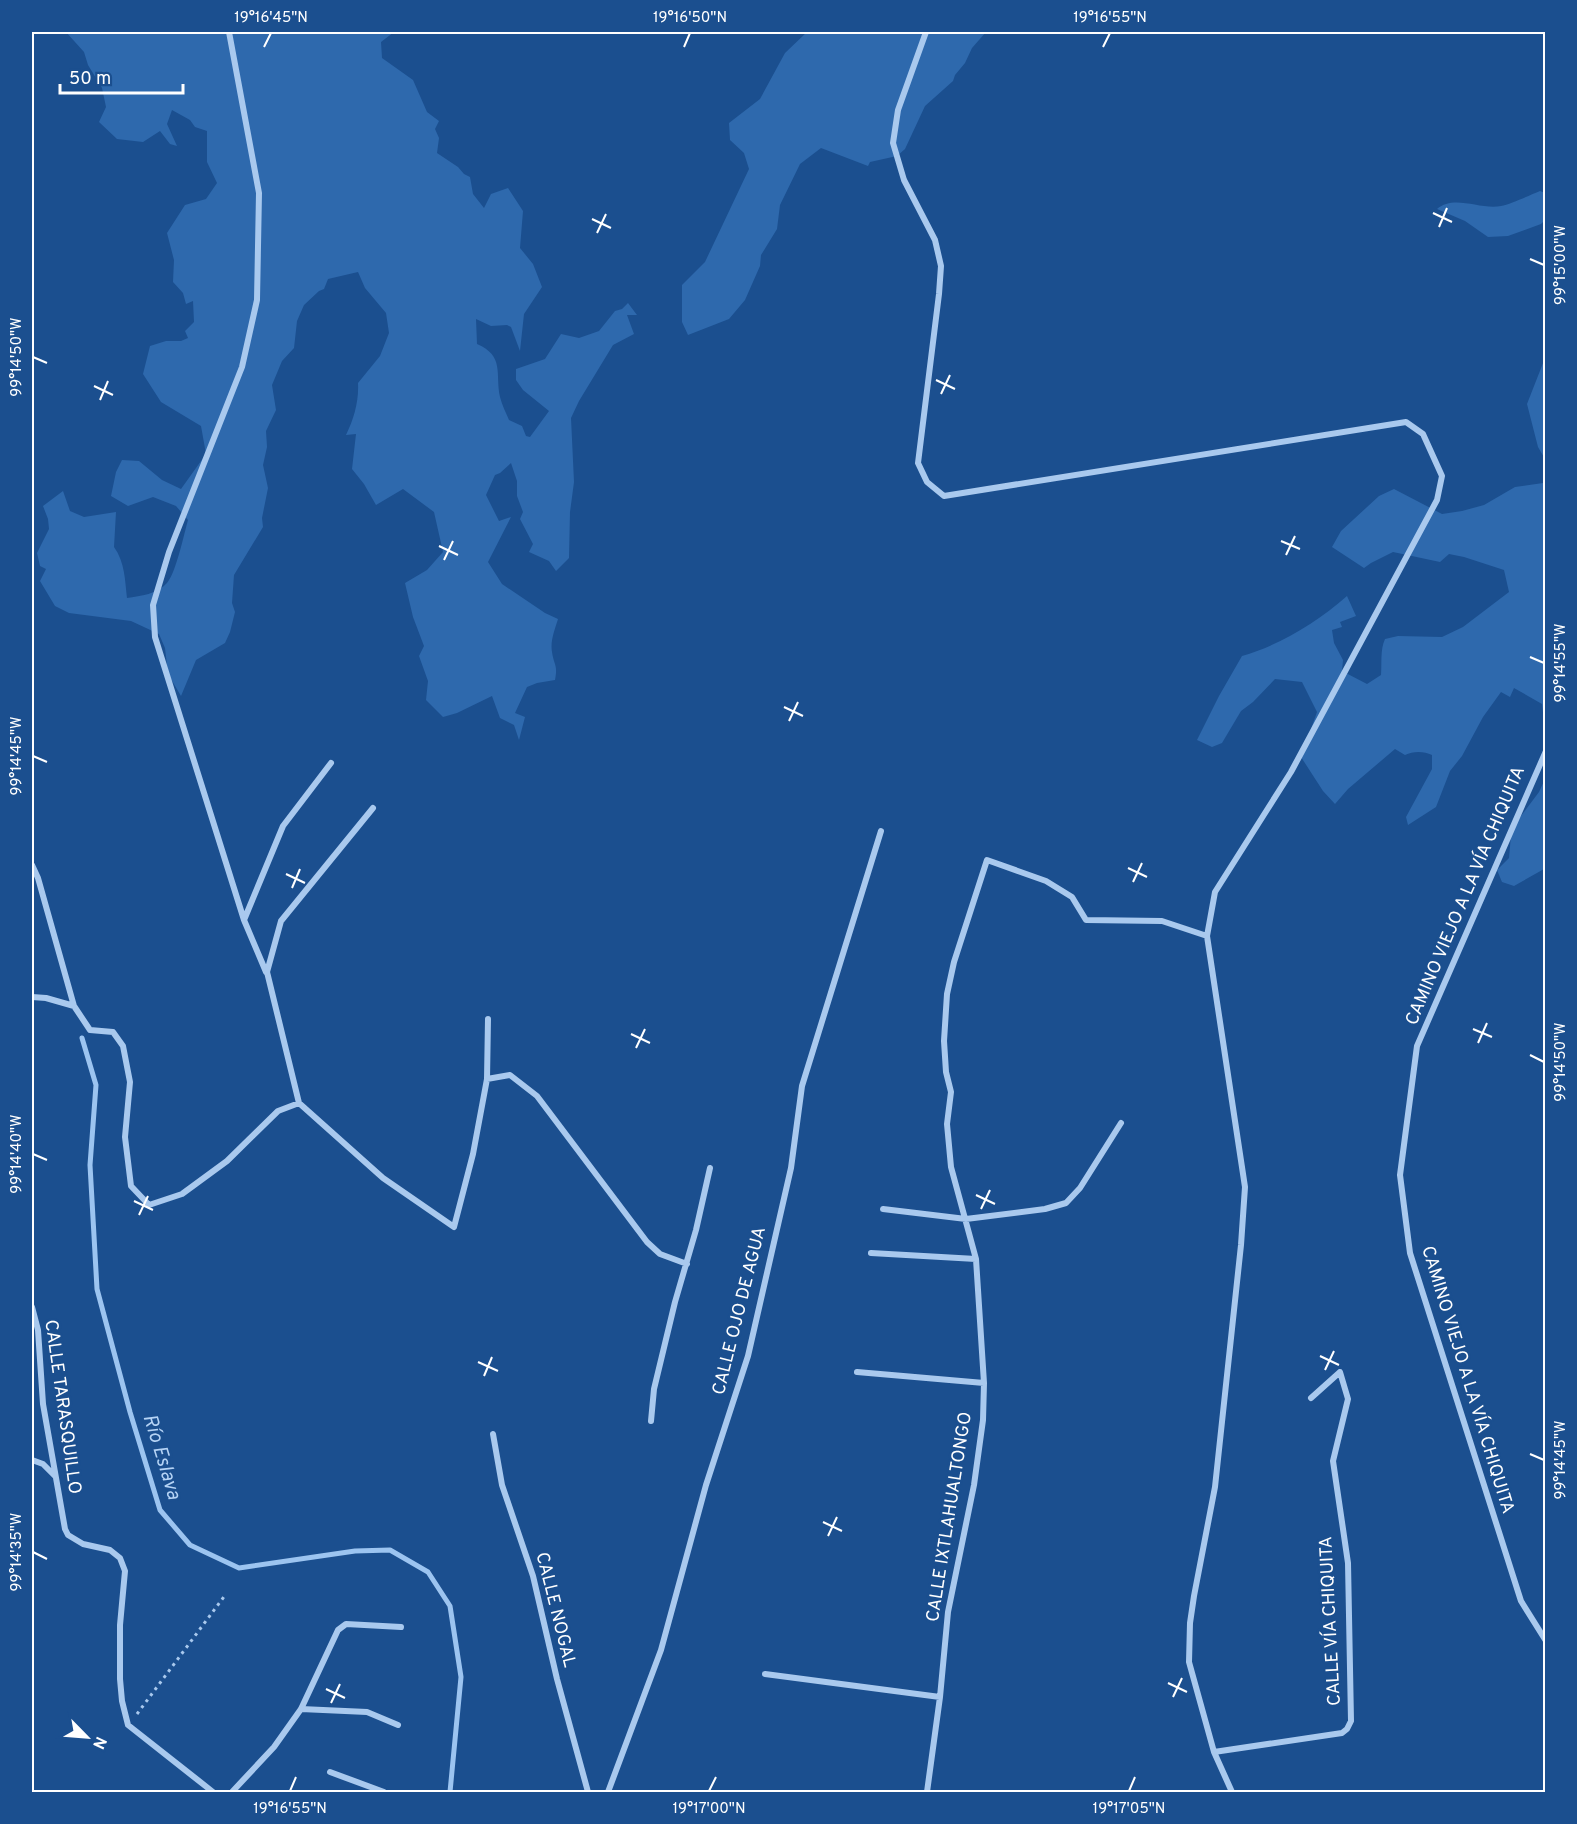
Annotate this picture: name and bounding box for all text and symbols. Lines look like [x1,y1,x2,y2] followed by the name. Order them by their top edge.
[234,9,308,28] text: 19°16'45"N
[653,9,727,28] text: 19°16'50"N
[1073,9,1147,28] text: 19°16'55"N
[60,57,183,95] scale bar
[69,68,111,91] text: 50 m
[1552,225,1571,305] text: 99°15'00"W
[8,317,27,397] text: 99°14'50"W
[1552,623,1571,703] text: 99°14'55"W
[8,716,27,796] text: 99°14'45"W
[1399,762,1531,1029] street label: CAMINO VIEJO A LA VÍA CHIQUITA
[1552,1022,1571,1102] text: 99°14'50"W
[8,1114,27,1194] text: 99°14'40"W
[708,1225,772,1397] street label: CALLE OJO DE AGUA
[1415,1243,1521,1517] street label: CAMINO VIEJO A LA VÍA CHIQUITA
[38,1318,86,1496] street label: CALLE TARASQUILLO
[922,1410,978,1624] street label: CALLE IXTLAHUALTONGO
[136,1411,187,1504] water label: Río Eslava
[1552,1420,1571,1500] text: 99°14'45"W
[8,1513,27,1591] text: 99°14'35"W
[1313,1536,1347,1706] street label: CALLE VÍA CHIQUITA
[530,1550,580,1670] street label: CALLE NOGAL
[57,1707,117,1767] north arrow
[87,1733,110,1752] text: N
[253,1800,327,1819] text: 19°16'55"N
[672,1800,746,1819] text: 19°17'00"N
[1093,1800,1165,1819] text: 19°17'05"N

